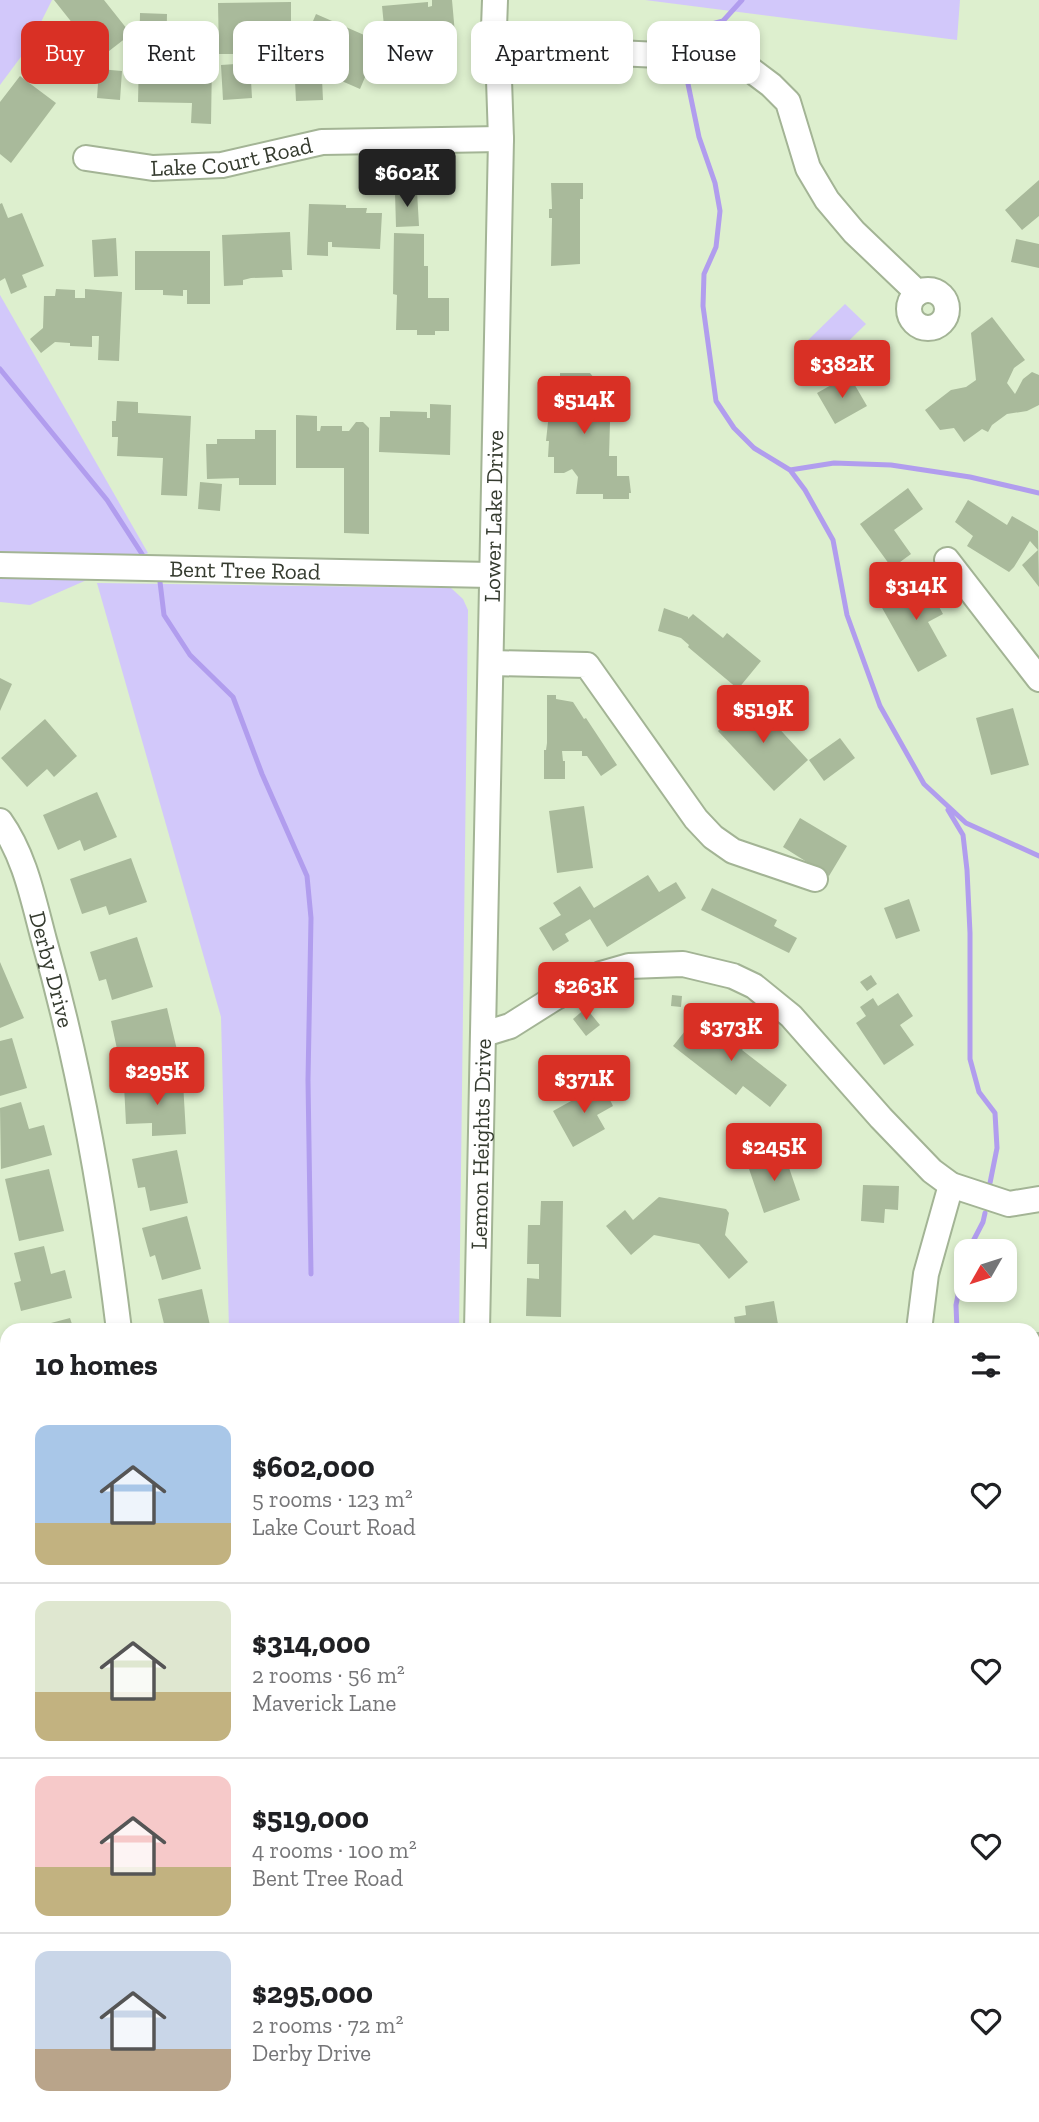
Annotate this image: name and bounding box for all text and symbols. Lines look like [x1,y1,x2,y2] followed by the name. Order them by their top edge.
[21,21,109,84] chip: Buy
[123,21,219,84] chip: Rent
[233,21,349,84] chip: Filters
[363,21,457,84] chip: New
[471,21,633,84] chip: Apartment
[647,21,760,84] chip: House
[150,131,315,182] street label: Lake Court Road
[358,150,456,209] pin: $602K
[375,158,439,186] text: $602K
[793,340,891,400] pin: $382K
[810,349,874,377] text: $382K
[535,376,633,436] pin: $514K
[553,385,615,413] text: $514K
[478,430,509,603] street label: Lower Lake Drive
[169,554,321,586] street label: Bent Tree Road
[867,562,965,622] pin: $314K
[885,571,947,599] text: $314K
[714,686,812,745] pin: $519K
[733,694,793,722] text: $519K
[23,908,80,1030] street label: Derby Drive
[537,962,635,1022] pin: $263K
[554,971,618,999] text: $263K
[682,1004,780,1063] pin: $373K
[700,1012,762,1040] text: $373K
[465,1038,497,1250] street label: Lemon Heights Drive
[108,1048,206,1107] pin: $295K
[125,1056,189,1084] text: $295K
[535,1056,633,1115] pin: $371K
[554,1064,614,1092] text: $371K
[725,1124,823,1183] pin: $245K
[742,1132,806,1160] text: $245K
[954,1239,1017,1302] north arrow
[954,1239,1017,1302] map controls
[967,1346,1005,1384] icon: filters
[35,1347,158,1383] text: 10 homes
[252,1449,375,1485] text: $602,000
[91,1453,175,1537] icon: home
[967,1476,1005,1514] icon: heart
[252,1485,413,1513] text: 5 rooms · 123 m²
[252,1513,416,1541] text: Lake Court Road
[252,1625,370,1661] text: $314,000
[91,1629,175,1713] icon: home
[967,1652,1005,1690] icon: heart
[252,1661,405,1689] text: 2 rooms · 56 m²
[252,1689,396,1717] text: Maverick Lane
[252,1800,369,1836] text: $519,000
[91,1804,175,1888] icon: home
[967,1827,1005,1865] icon: heart
[252,1836,417,1864] text: 4 rooms · 100 m²
[252,1864,403,1892] text: Bent Tree Road
[252,1975,373,2011] text: $295,000
[91,1979,175,2063] icon: home
[967,2002,1005,2040] icon: heart
[252,2011,403,2039] text: 2 rooms · 72 m²
[252,2039,371,2067] text: Derby Drive

